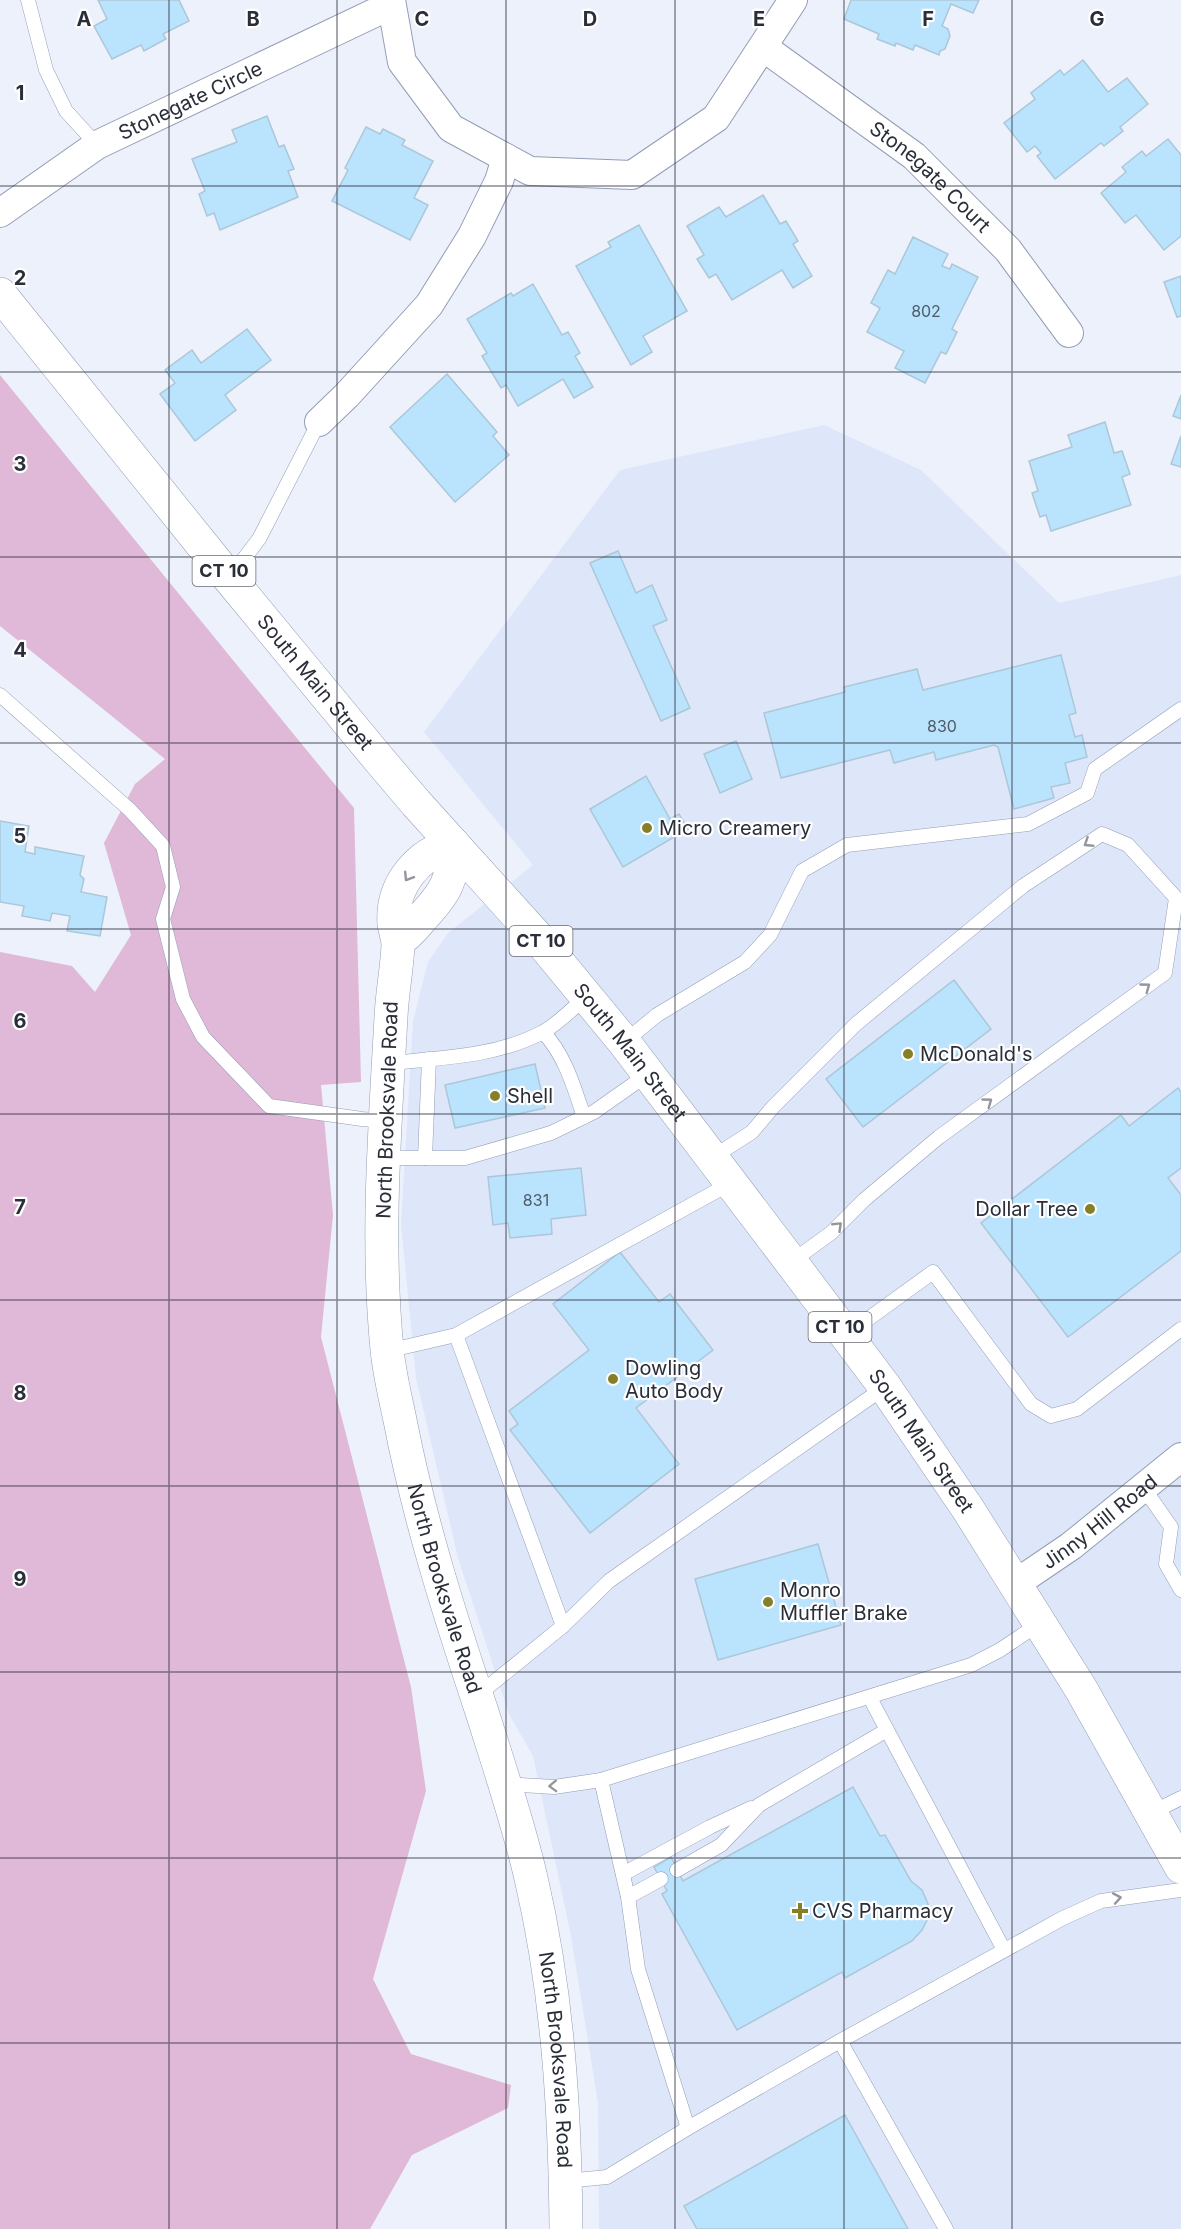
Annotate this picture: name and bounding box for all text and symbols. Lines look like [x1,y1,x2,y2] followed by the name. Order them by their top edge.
[77,7,92,31] text: A
[246,7,260,31] text: B
[415,7,429,31] text: C
[583,7,597,31] text: D
[753,7,765,31] text: E
[922,7,934,31] text: F
[1089,7,1105,31] text: G
[115,56,266,145] street label: Stonegate Circle
[16,81,24,105] text: 1
[865,116,996,238] street label: Stonegate Court
[14,266,26,290] text: 2
[911,301,941,321] house number: 802
[14,452,26,476] text: 3
[192,556,256,586] road number: CT 10
[252,609,378,755] street label: South Main Street
[13,638,27,662] text: 4
[927,716,957,736] house number: 830
[659,816,811,840] place label: Micro Creamery
[640,821,654,835] marker: Micro Creamery
[14,824,26,848] text: 5
[1084,836,1095,847] one-way arrow
[403,871,415,881] one-way arrow
[510,926,572,956] road number: CT 10
[568,978,692,1126] street label: South Main Street
[1139,983,1150,994] one-way arrow
[371,1001,403,1219] street label: North Brooksvale Road
[14,1009,27,1033] text: 6
[920,1042,1033,1066] place label: McDonald's
[901,1047,915,1061] marker: McDonald's
[507,1084,553,1108] place label: Shell
[488,1089,502,1103] marker: Shell
[981,1098,992,1109] one-way arrow
[523,1190,549,1210] house number: 831
[14,1195,26,1219] text: 7
[975,1197,1078,1221] place label: Dollar Tree
[1083,1202,1097,1216] marker: Dollar Tree
[830,1222,841,1233] one-way arrow
[808,1312,872,1342] road number: CT 10
[625,1356,723,1403] place label: Dowling Auto Body
[864,1364,979,1518] street label: South Main Street
[606,1372,620,1386] marker: Dowling Auto Body
[13,1381,27,1405] text: 8
[1037,1469,1162,1574] street label: Jinny Hill Road
[402,1481,487,1697] street label: North Brooksvale Road
[14,1567,27,1591] text: 9
[780,1578,908,1625] place label: Monro Muffler Brake
[761,1595,775,1609] marker: Monro Muffler Brake
[549,1779,558,1792] one-way arrow
[1113,1892,1122,1904] one-way arrow
[812,1899,954,1923] place label: CVS Pharmacy
[793,1904,807,1918] marker: CVS Pharmacy
[534,1950,577,2168] street label: North Brooksvale Road

